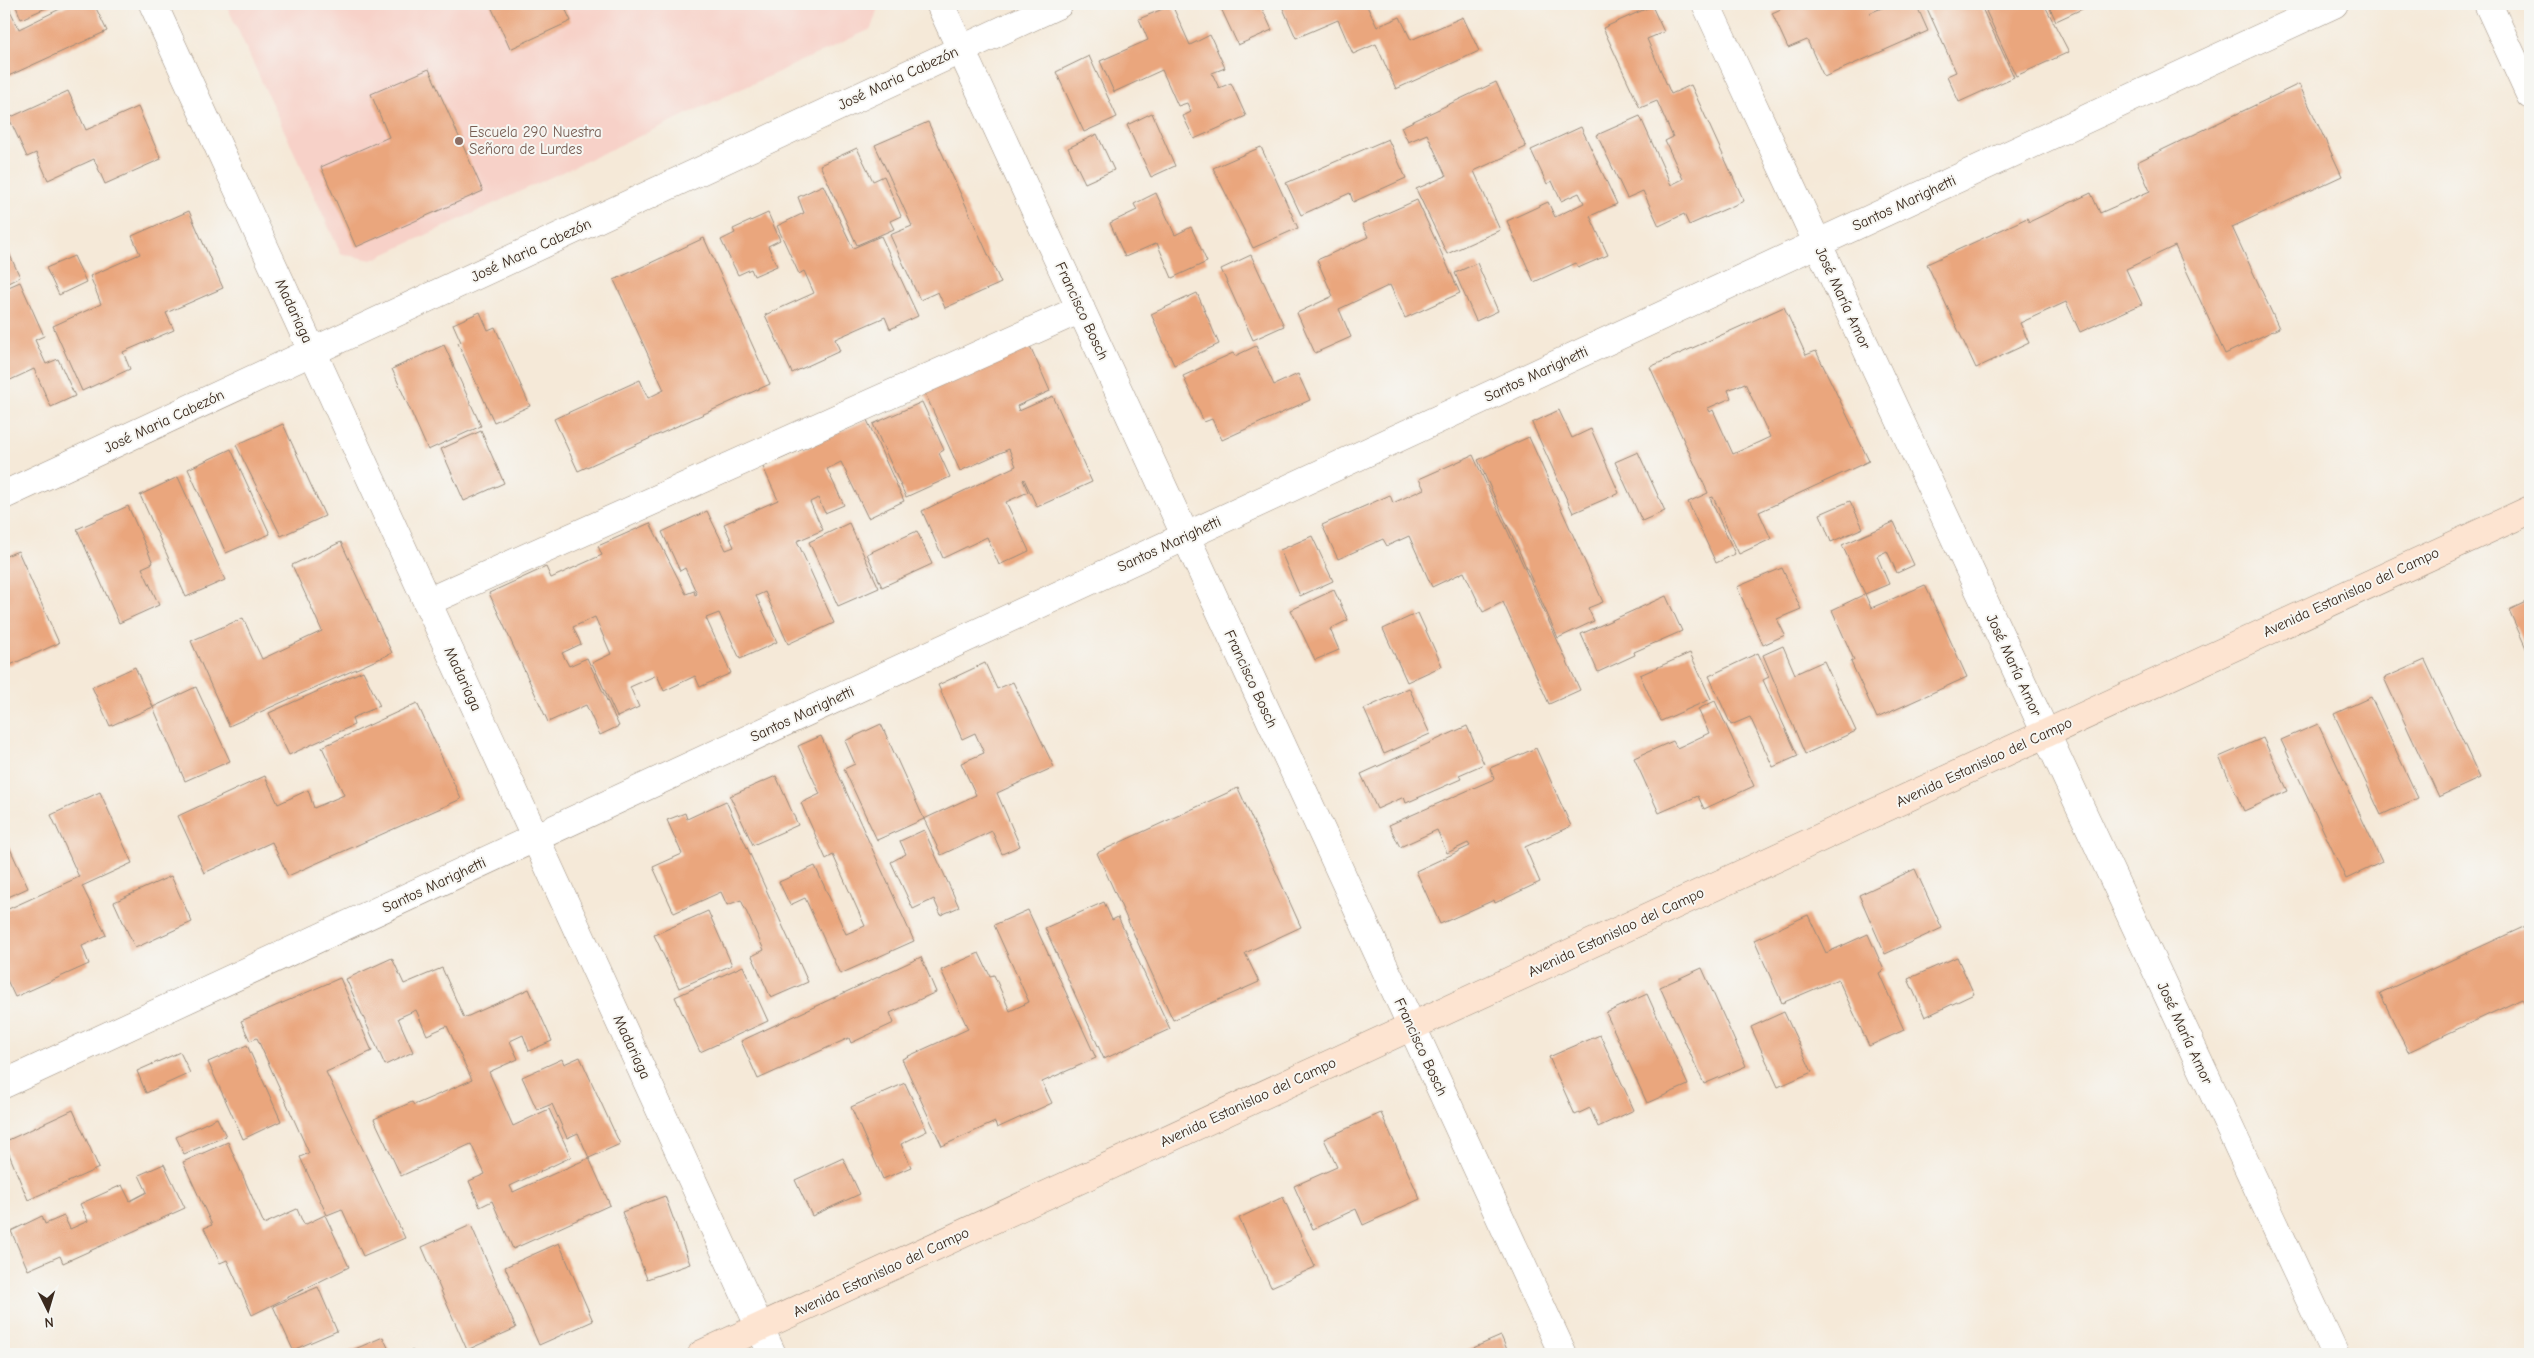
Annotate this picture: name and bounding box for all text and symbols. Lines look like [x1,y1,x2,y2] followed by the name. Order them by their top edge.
[835,42,961,114] street label: José Maria Cabezón
[469,123,602,158] place label: Escuela 290 Nuestra Señora de Lurdes
[453,135,465,147] marker: Escuela 290 Nuestra Señora de Lurdes
[1849,171,1959,235] street label: Santos Marighetti
[468,214,594,286] street label: José Maria Cabezón
[1811,244,1875,352] street label: José María Amor
[1051,259,1113,363] street label: Francisco Bosch
[271,276,317,346] street label: Madariaga
[1481,342,1591,406] street label: Santos Marighetti
[101,385,227,457] street label: José Maria Cabezón
[1114,512,1224,576] street label: Santos Marighetti
[2260,543,2442,641] street label: Avenida Estanislao del Campo
[1982,611,2046,719] street label: José María Amor
[1220,627,1282,731] street label: Francisco Bosch
[440,644,486,714] street label: Madariaga
[747,682,857,746] street label: Santos Marighetti
[1893,713,2075,811] street label: Avenida Estanislao del Campo
[379,853,489,917] street label: Santos Marighetti
[1525,883,1707,981] street label: Avenida Estanislao del Campo
[2153,979,2217,1087] street label: José María Amor
[1390,995,1452,1099] street label: Francisco Bosch
[609,1012,655,1082] street label: Madariaga
[1157,1053,1339,1151] street label: Avenida Estanislao del Campo
[790,1223,972,1321] street label: Avenida Estanislao del Campo
[22,1286,72,1336] north arrow
[44,1314,54,1331] text: N

